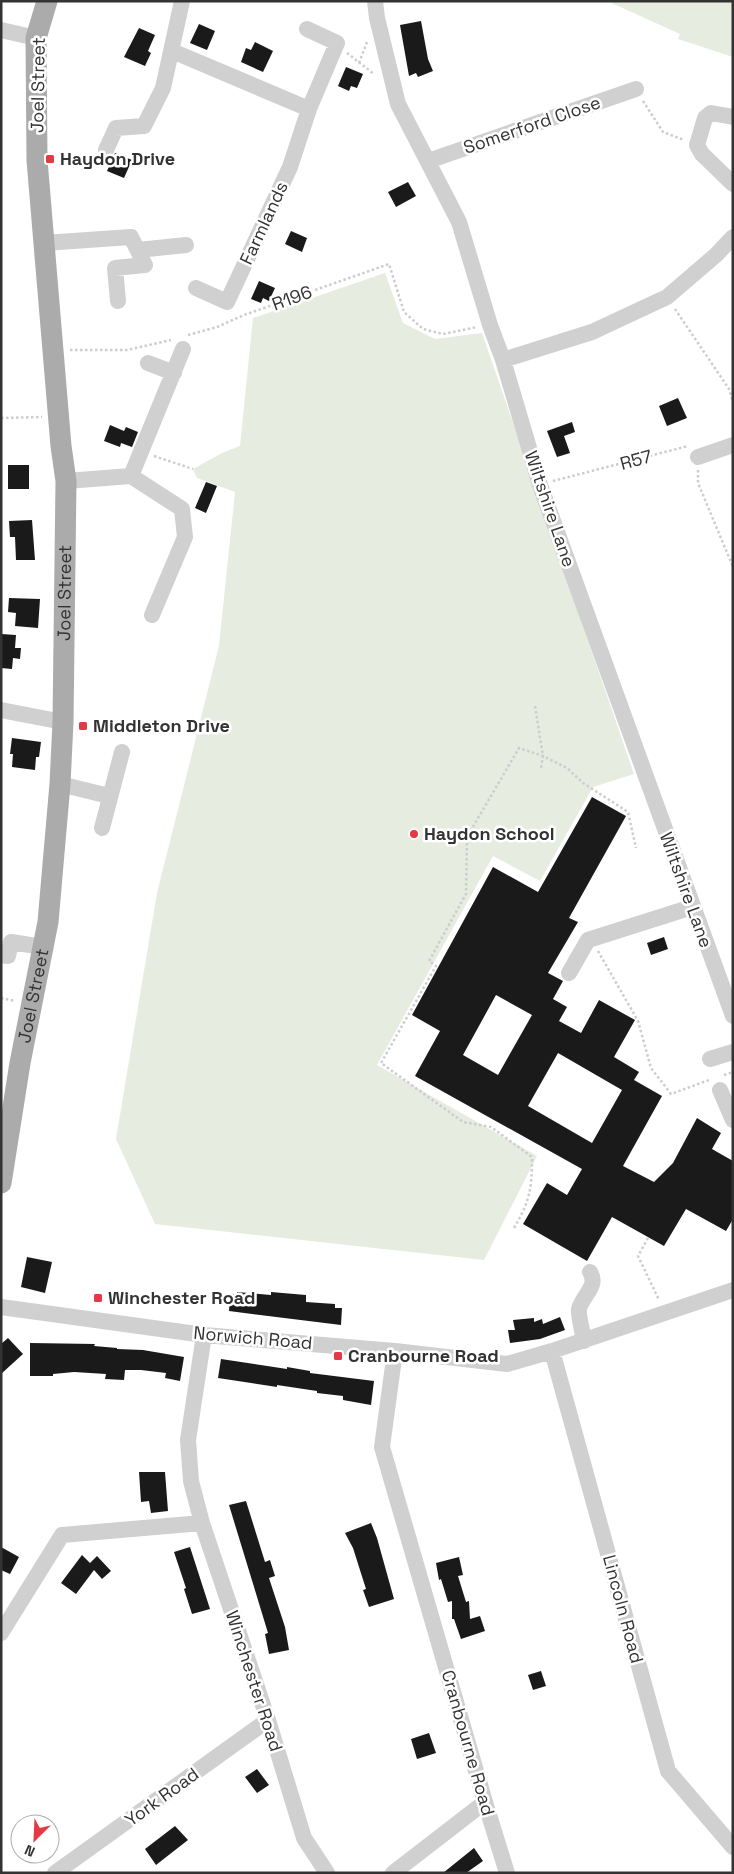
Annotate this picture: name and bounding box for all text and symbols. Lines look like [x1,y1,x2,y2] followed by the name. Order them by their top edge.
[25,37,50,133] street label: Joel Street
[460,90,603,159] street label: Somerford Close
[60,147,175,170] place label: Haydon Drive
[44,153,56,165] marker: Haydon Drive
[234,178,293,268] street label: Farmlands
[269,280,315,315] street label: R196
[617,444,654,475] street label: R57
[520,448,581,570] street label: Wiltshire Lane
[52,545,76,641] street label: Joel Street
[93,714,230,737] place label: Middleton Drive
[77,720,89,732] marker: Middleton Drive
[424,822,555,845] place label: Haydon School
[408,828,420,840] marker: Haydon School
[655,829,718,951] street label: Wiltshire Lane
[12,946,53,1045] street label: Joel Street
[108,1286,255,1309] place label: Winchester Road
[92,1292,104,1304] marker: Winchester Road
[193,1321,313,1354] street label: Norwich Road
[348,1344,499,1367] place label: Cranbourne Road
[332,1350,344,1362] marker: Cranbourne Road
[598,1552,649,1666] street label: Lincoln Road
[221,1607,288,1754] street label: Winchester Road
[437,1667,500,1818] street label: Cranbourne Road
[120,1762,203,1831] street label: York Road
[10,1814,60,1864] north arrow
[22,1841,38,1861] text: N

